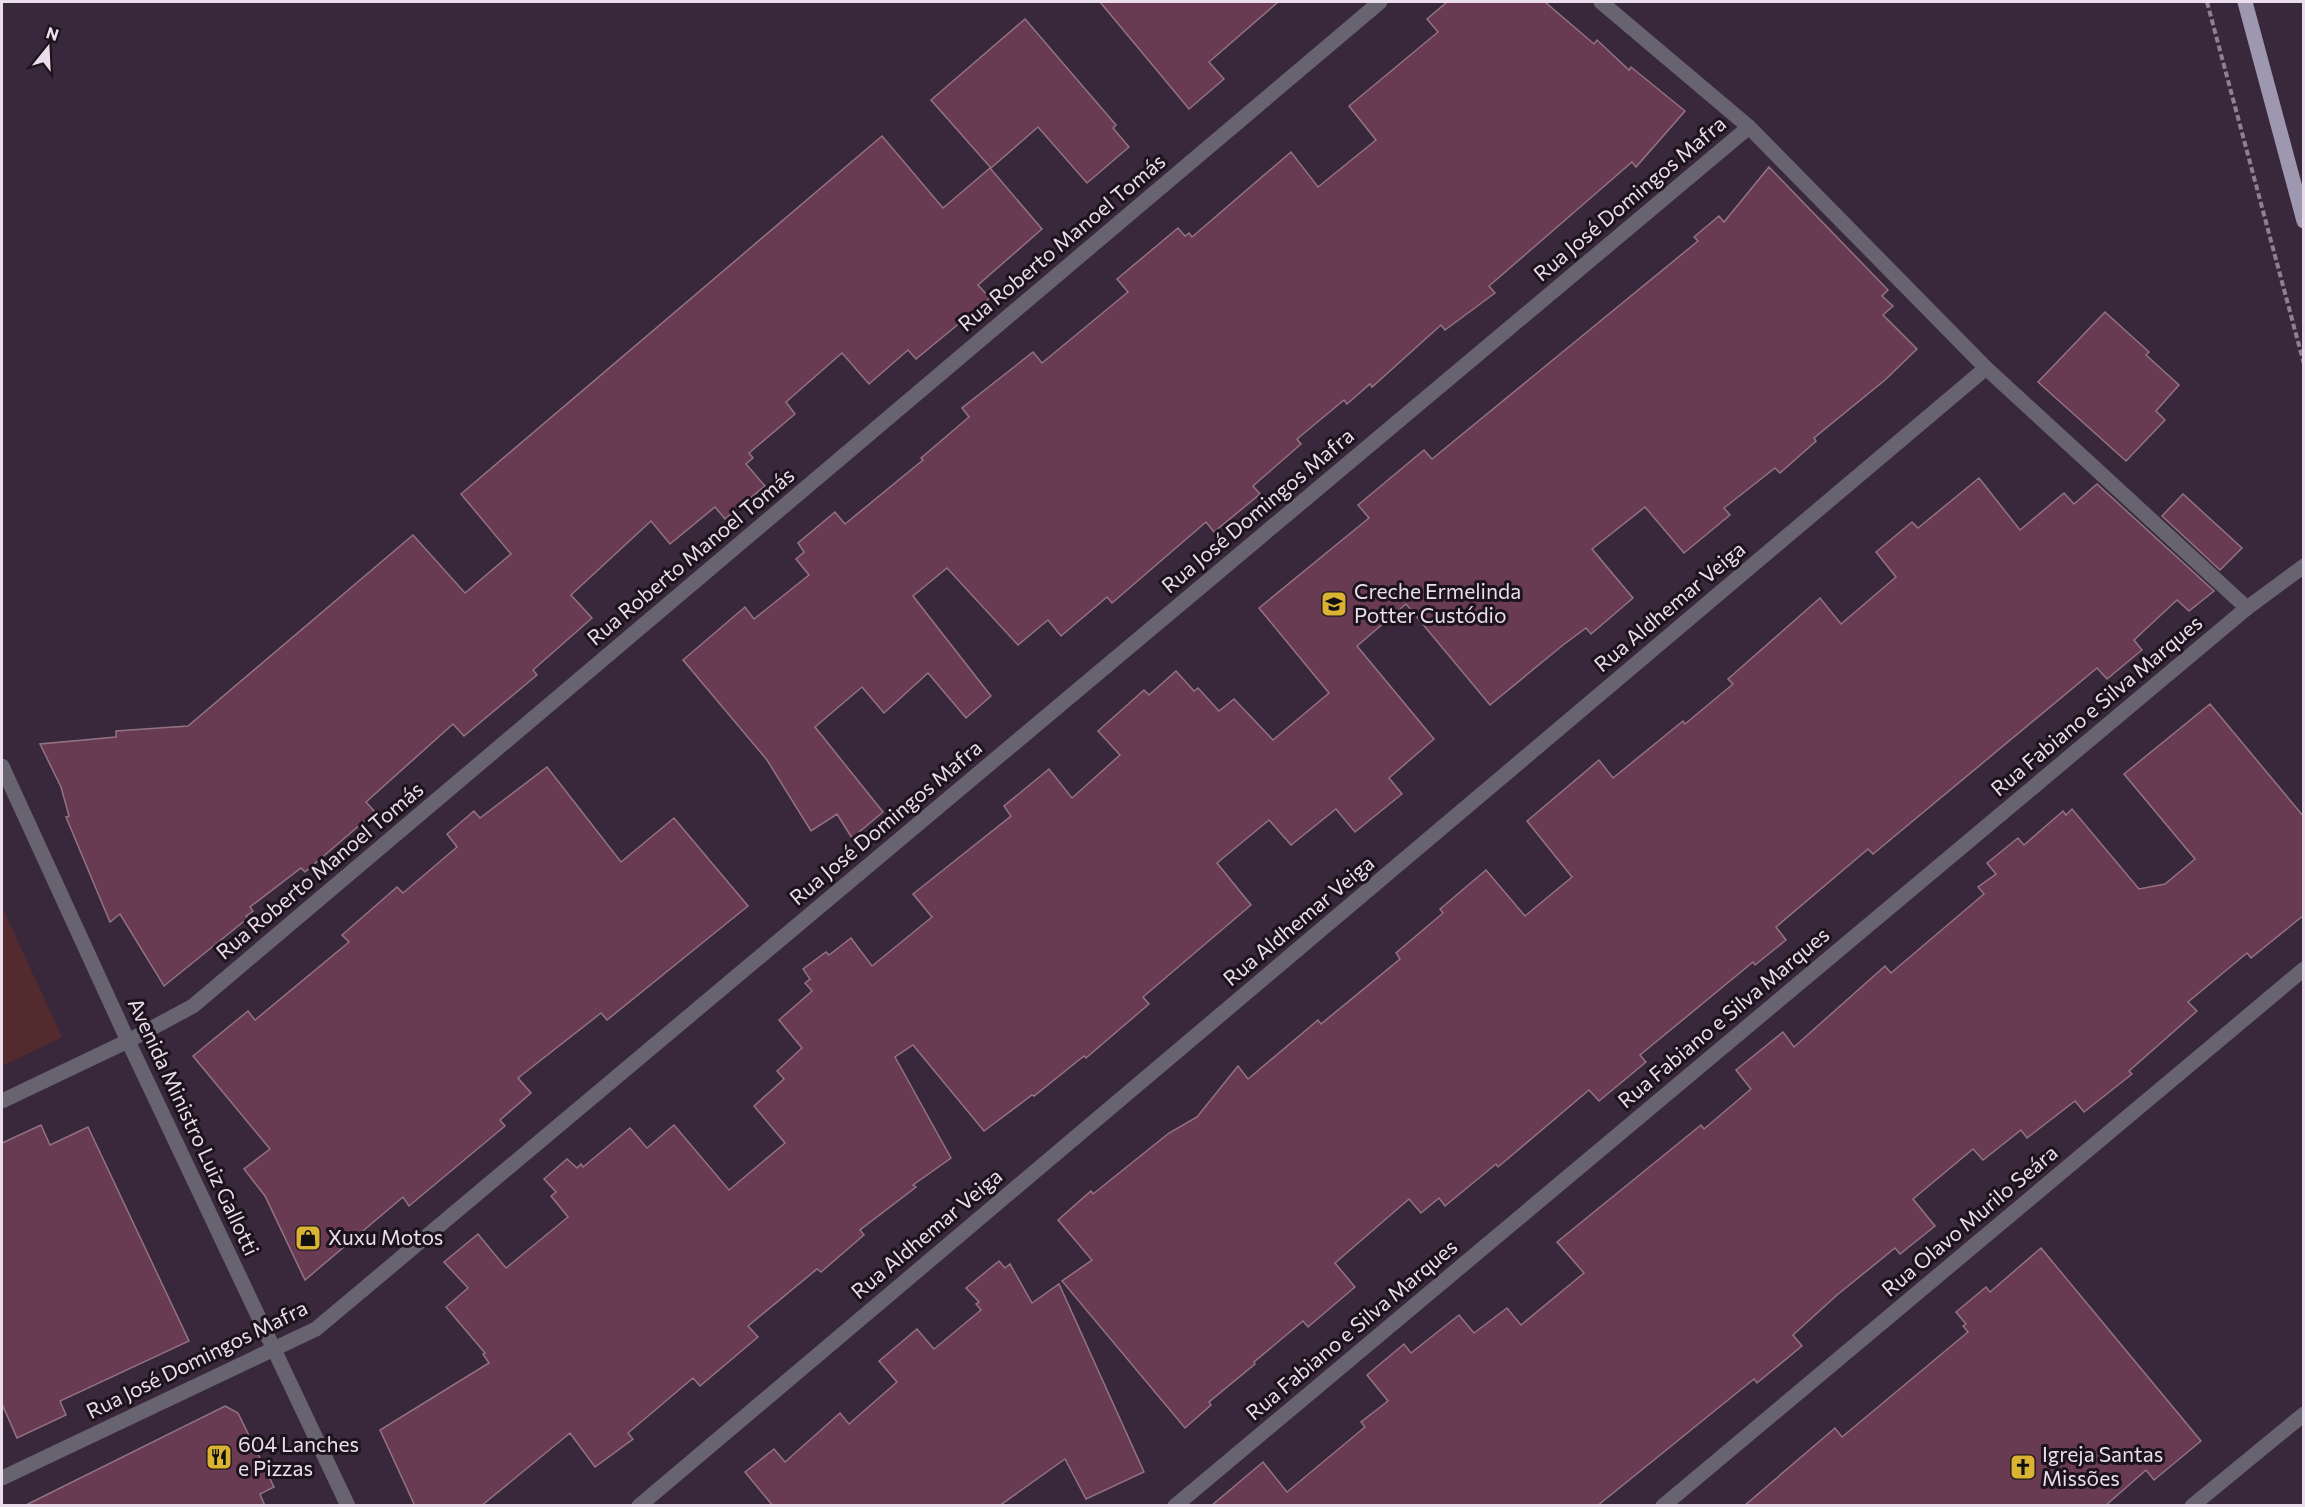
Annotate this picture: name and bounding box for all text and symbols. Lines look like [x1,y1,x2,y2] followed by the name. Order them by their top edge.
[18,18,78,78] north arrow
[44,22,61,44] text: N
[1528,110,1730,286] street label: Rua José Domingos Mafra
[952,148,1170,336] street label: Rua Roberto Manoel Tomás
[1156,422,1358,598] street label: Rua José Domingos Mafra
[581,462,799,650] street label: Rua Roberto Manoel Tomás
[1589,535,1750,676] street label: Rua Aldhemar Veiga
[1354,578,1521,627] place label: Creche Ermelinda Potter Custódio
[1319,589,1349,619] school or university icon: Creche Ermelinda Potter Custódio
[1985,609,2207,801] street label: Rua Fabiano e Silva Marques
[784,734,986,910] street label: Rua José Domingos Mafra
[210,776,428,964] street label: Rua Roberto Manoel Tomás
[1218,849,1379,990] street label: Rua Aldhemar Veiga
[1612,921,1834,1113] street label: Rua Fabiano e Silva Marques
[124,994,265,1259] street label: Avenida Ministro Luiz Gallotti
[1876,1139,2062,1301] street label: Rua Olavo Murilo Seára
[846,1162,1007,1303] street label: Rua Aldhemar Veiga
[293,1223,323,1253] shop icon: Xuxu Motos
[328,1224,443,1249] place label: Xuxu Motos
[1240,1233,1462,1425] street label: Rua Fabiano e Silva Marques
[82,1294,311,1423] street label: Rua José Domingos Mafra
[238,1431,359,1480] place label: 604 Lanches e Pizzas
[2042,1441,2163,1490] place label: Igreja Santas Missões
[204,1442,234,1472] restaurant icon: 604 Lanches e Pizzas
[2008,1452,2038,1482] church icon: Igreja Santas Missões

